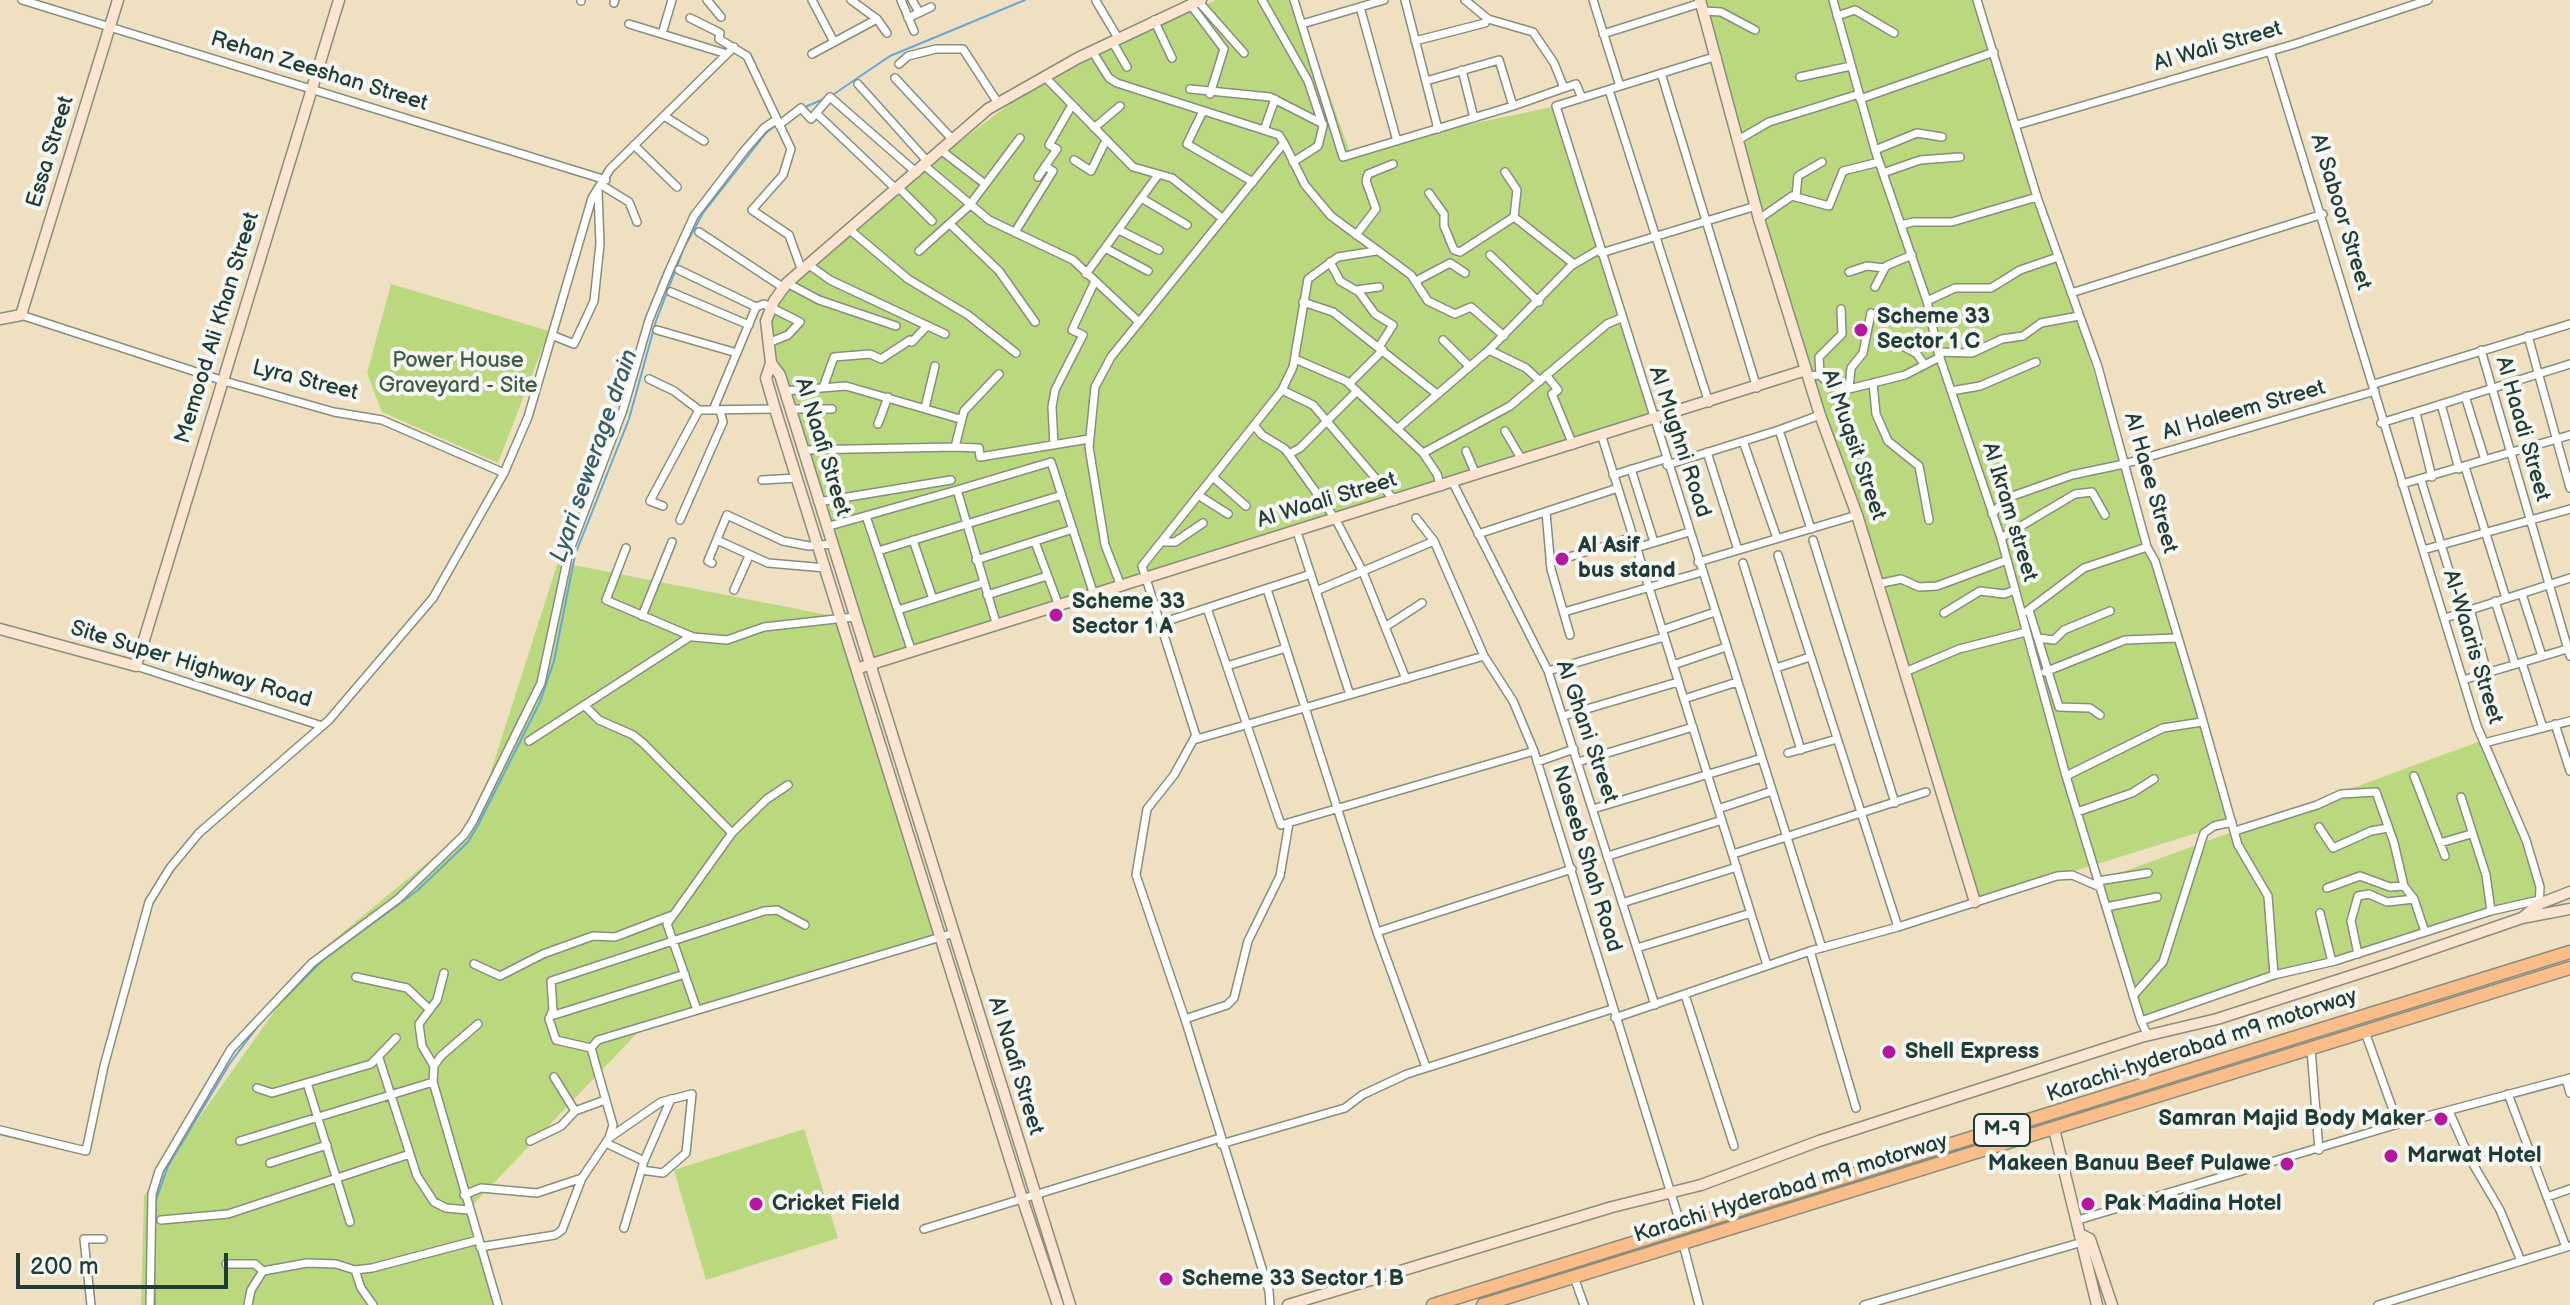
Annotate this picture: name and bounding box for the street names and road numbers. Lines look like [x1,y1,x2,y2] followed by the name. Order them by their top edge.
[2151,16,2285,78] street label: Al Wali Street
[207,26,431,118] street label: Rehan Zeeshan Street
[22,93,80,211] street label: Essa Street
[2304,131,2376,293] street label: Al Saboor Street
[170,209,266,447] street label: Memood Ali Khan Street
[2489,354,2555,504] street label: Al Haadi Street
[249,355,361,407] street label: Lyra Street
[1642,363,1716,521] street label: Al Mughni Road
[1815,366,1891,524] street label: Al Muqsit Street
[789,375,855,519] street label: Al Naafi Street
[2160,375,2328,447] street label: Al Haleem Street
[2117,410,2183,556] street label: Al Haee Street
[1975,439,2043,585] street label: Al Ikram street
[1254,467,1400,535] street label: Al Waali Street
[2436,567,2508,727] street label: Al-Waaris Street
[67,616,315,714] street label: Site Super Highway Road
[1549,657,1623,807] street label: Al Ghani Street
[1545,763,1627,955] street label: Naseeb Shah Road
[2043,983,2361,1109] street label: Karachi-hyderabad m9 motorway
[982,994,1048,1138] street label: Al Naafi Street
[1974,1114,2030,1146] road number: M-9
[1631,1129,1951,1249] street label: Karachi Hyderabad m9 motorway

